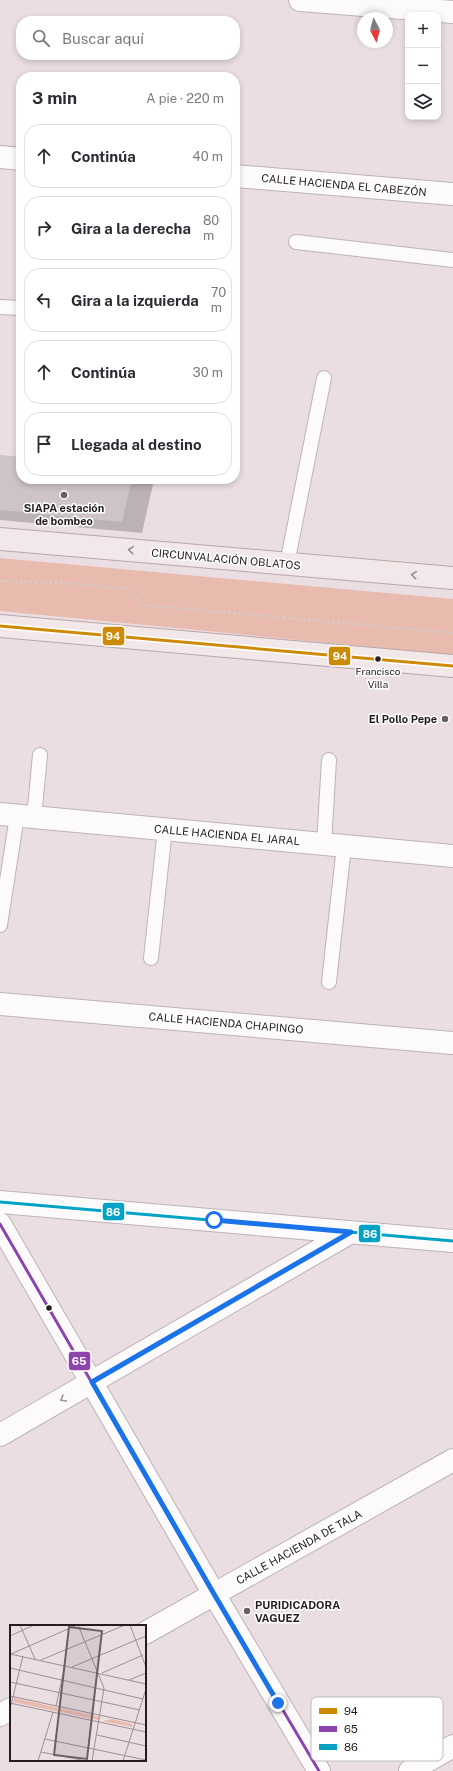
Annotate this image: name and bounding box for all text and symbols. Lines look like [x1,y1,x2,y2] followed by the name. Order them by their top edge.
[357,12,393,48] north arrow
[405,12,441,120] map controls
[405,12,441,48] button: +
[16,16,240,60] search box
[30,27,52,49] icon: search
[62,30,144,47] text: Buscar aquí
[405,48,441,84] button: −
[405,84,441,120] button: layers
[32,88,77,108] text: 3 min
[146,91,224,106] text: A pie · 220 m
[33,145,55,167] icon: ahead
[71,148,136,165] text: Continúa
[192,149,223,164] text: 40 m
[261,171,427,198] street label: CALLE HACIENDA EL CABEZÓN
[203,213,219,243] text: 80 m
[33,217,55,239] icon: right
[71,220,191,237] text: Gira a la derecha
[211,285,226,315] text: 70 m
[33,289,55,311] icon: left
[71,292,199,309] text: Gira a la izquierda
[33,361,55,383] icon: ahead
[71,364,136,381] text: Continúa
[193,365,223,380] text: 30 m
[33,433,55,455] icon: arrive
[71,436,202,453] text: Llegada al destino
[59,490,69,500] marker: SIAPA estación de bombeo
[24,502,104,527] place label: SIAPA estación de bombeo
[151,545,301,572] street label: CIRCUNVALACIÓN OBLATOS
[128,546,134,555] one-way arrow
[411,570,417,579] one-way arrow
[102,626,125,646] line badge: 94
[106,630,120,642] text: 94
[328,646,351,666] line badge: 94
[333,650,347,662] text: 94
[373,654,383,664] marker: Francisco Villa
[356,665,401,690] place label: Francisco Villa
[369,713,437,725] place label: El Pollo Pepe
[440,714,450,724] marker: El Pollo Pepe
[154,823,300,847] street label: CALLE HACIENDA EL JARAL
[148,1010,304,1036] street label: CALLE HACIENDA CHAPINGO
[102,1202,125,1221] line badge: 86
[106,1206,120,1218] text: 86
[205,1211,223,1229] route start
[358,1224,381,1243] line badge: 86
[363,1228,377,1240] text: 86
[44,1303,54,1313] unlabelled marker
[68,1351,91,1371] line badge: 65
[72,1355,86,1367] text: 65
[60,1394,67,1401] one-way arrow
[234,1507,364,1587] street label: CALLE HACIENDA DE TALA
[255,1599,340,1624] place label: PURIDICADORA VAGUEZ
[242,1606,252,1616] marker: PURIDICADORA VAGUEZ
[10,1625,146,1761] inset map
[269,1694,287,1712] route end
[311,1697,443,1761] legend
[344,1705,358,1717] text: 94
[344,1723,358,1735] text: 65
[344,1741,358,1753] text: 86

